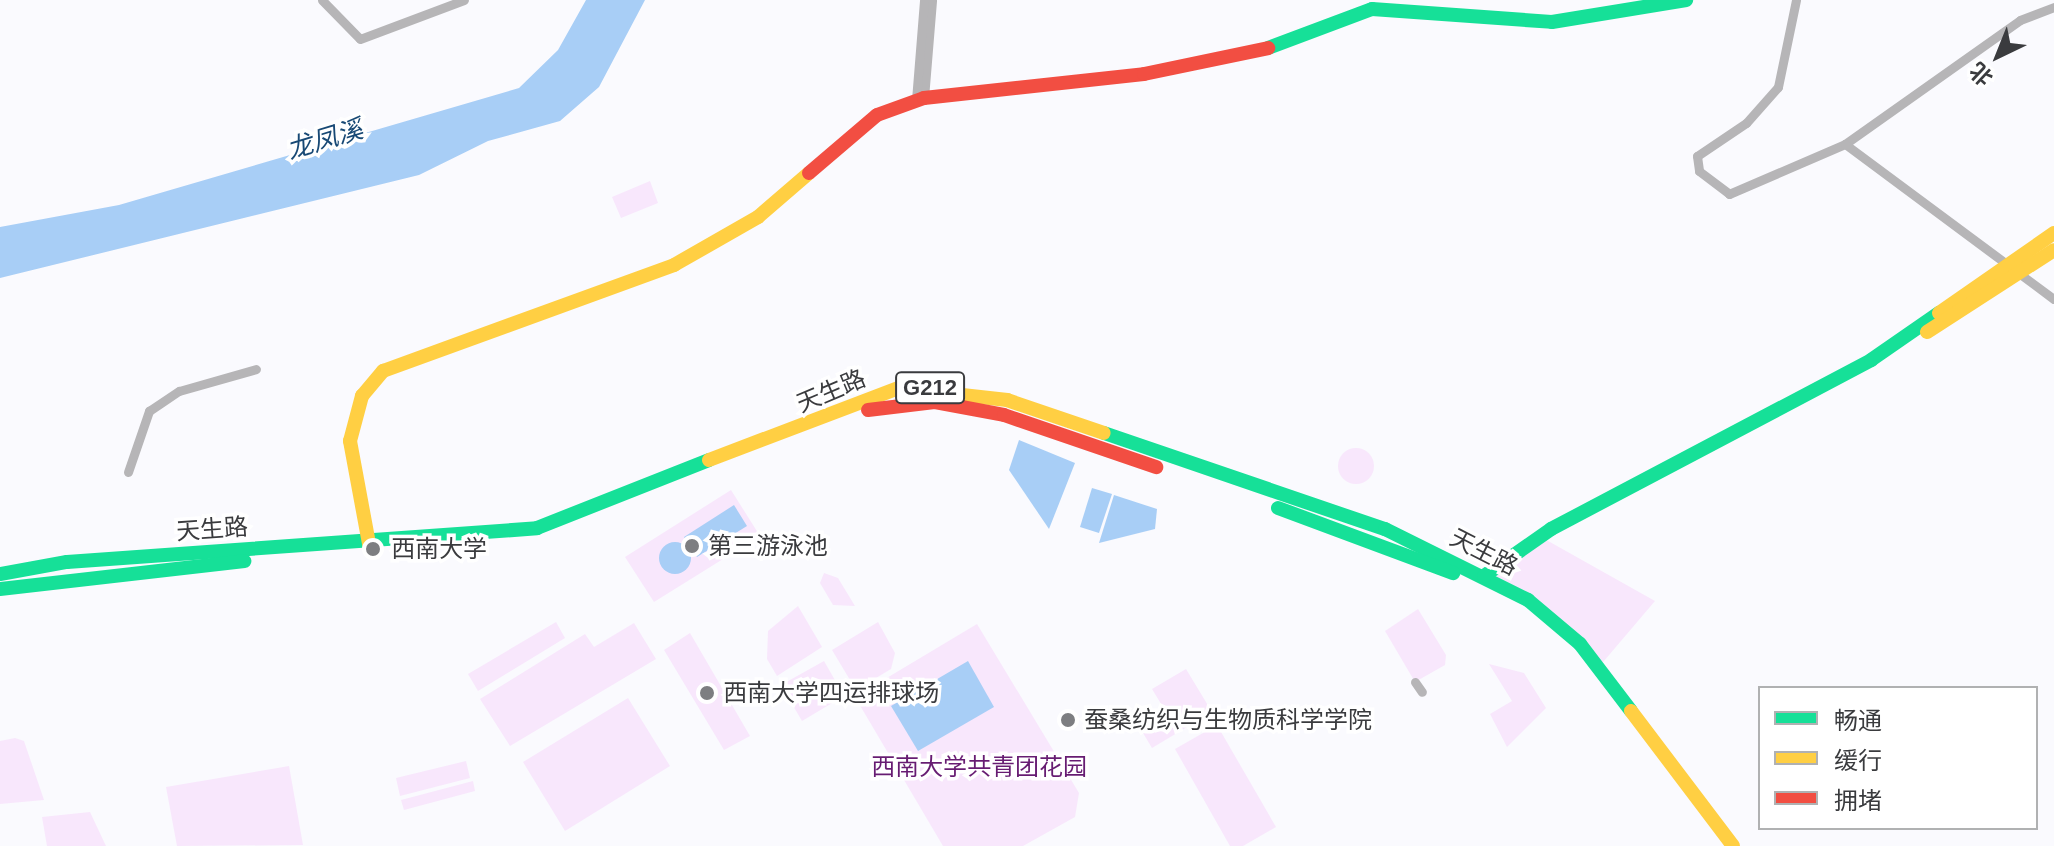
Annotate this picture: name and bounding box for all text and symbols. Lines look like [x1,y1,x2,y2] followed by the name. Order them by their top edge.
[1958,16,2038,96] north arrow
[1965,57,1998,91] text: 北
[283,114,367,166] water label: 龙凤溪
[792,364,870,418] street label: 天生路
[894,370,966,406] road number: G212
[175,512,249,546] street label: 天生路
[1445,523,1523,581] street label: 天生路
[708,532,828,560] place label: 第三游泳池
[391,535,487,563] place label: 西南大学
[683,537,701,555] marker: 第三游泳池
[362,538,384,560] marker: 西南大学
[723,679,939,707] place label: 西南大学四运排球场
[698,684,716,702] marker: 西南大学四运排球场
[1758,686,2038,830] legend
[1084,706,1372,734] place label: 蚕桑纺织与生物质科学学院
[1834,707,1882,734] text: 畅通
[1059,711,1077,729] marker: 蚕桑纺织与生物质科学学院
[1834,747,1882,774] text: 缓行
[871,753,1087,781] park label: 西南大学共青团花园
[1834,787,1882,814] text: 拥堵

